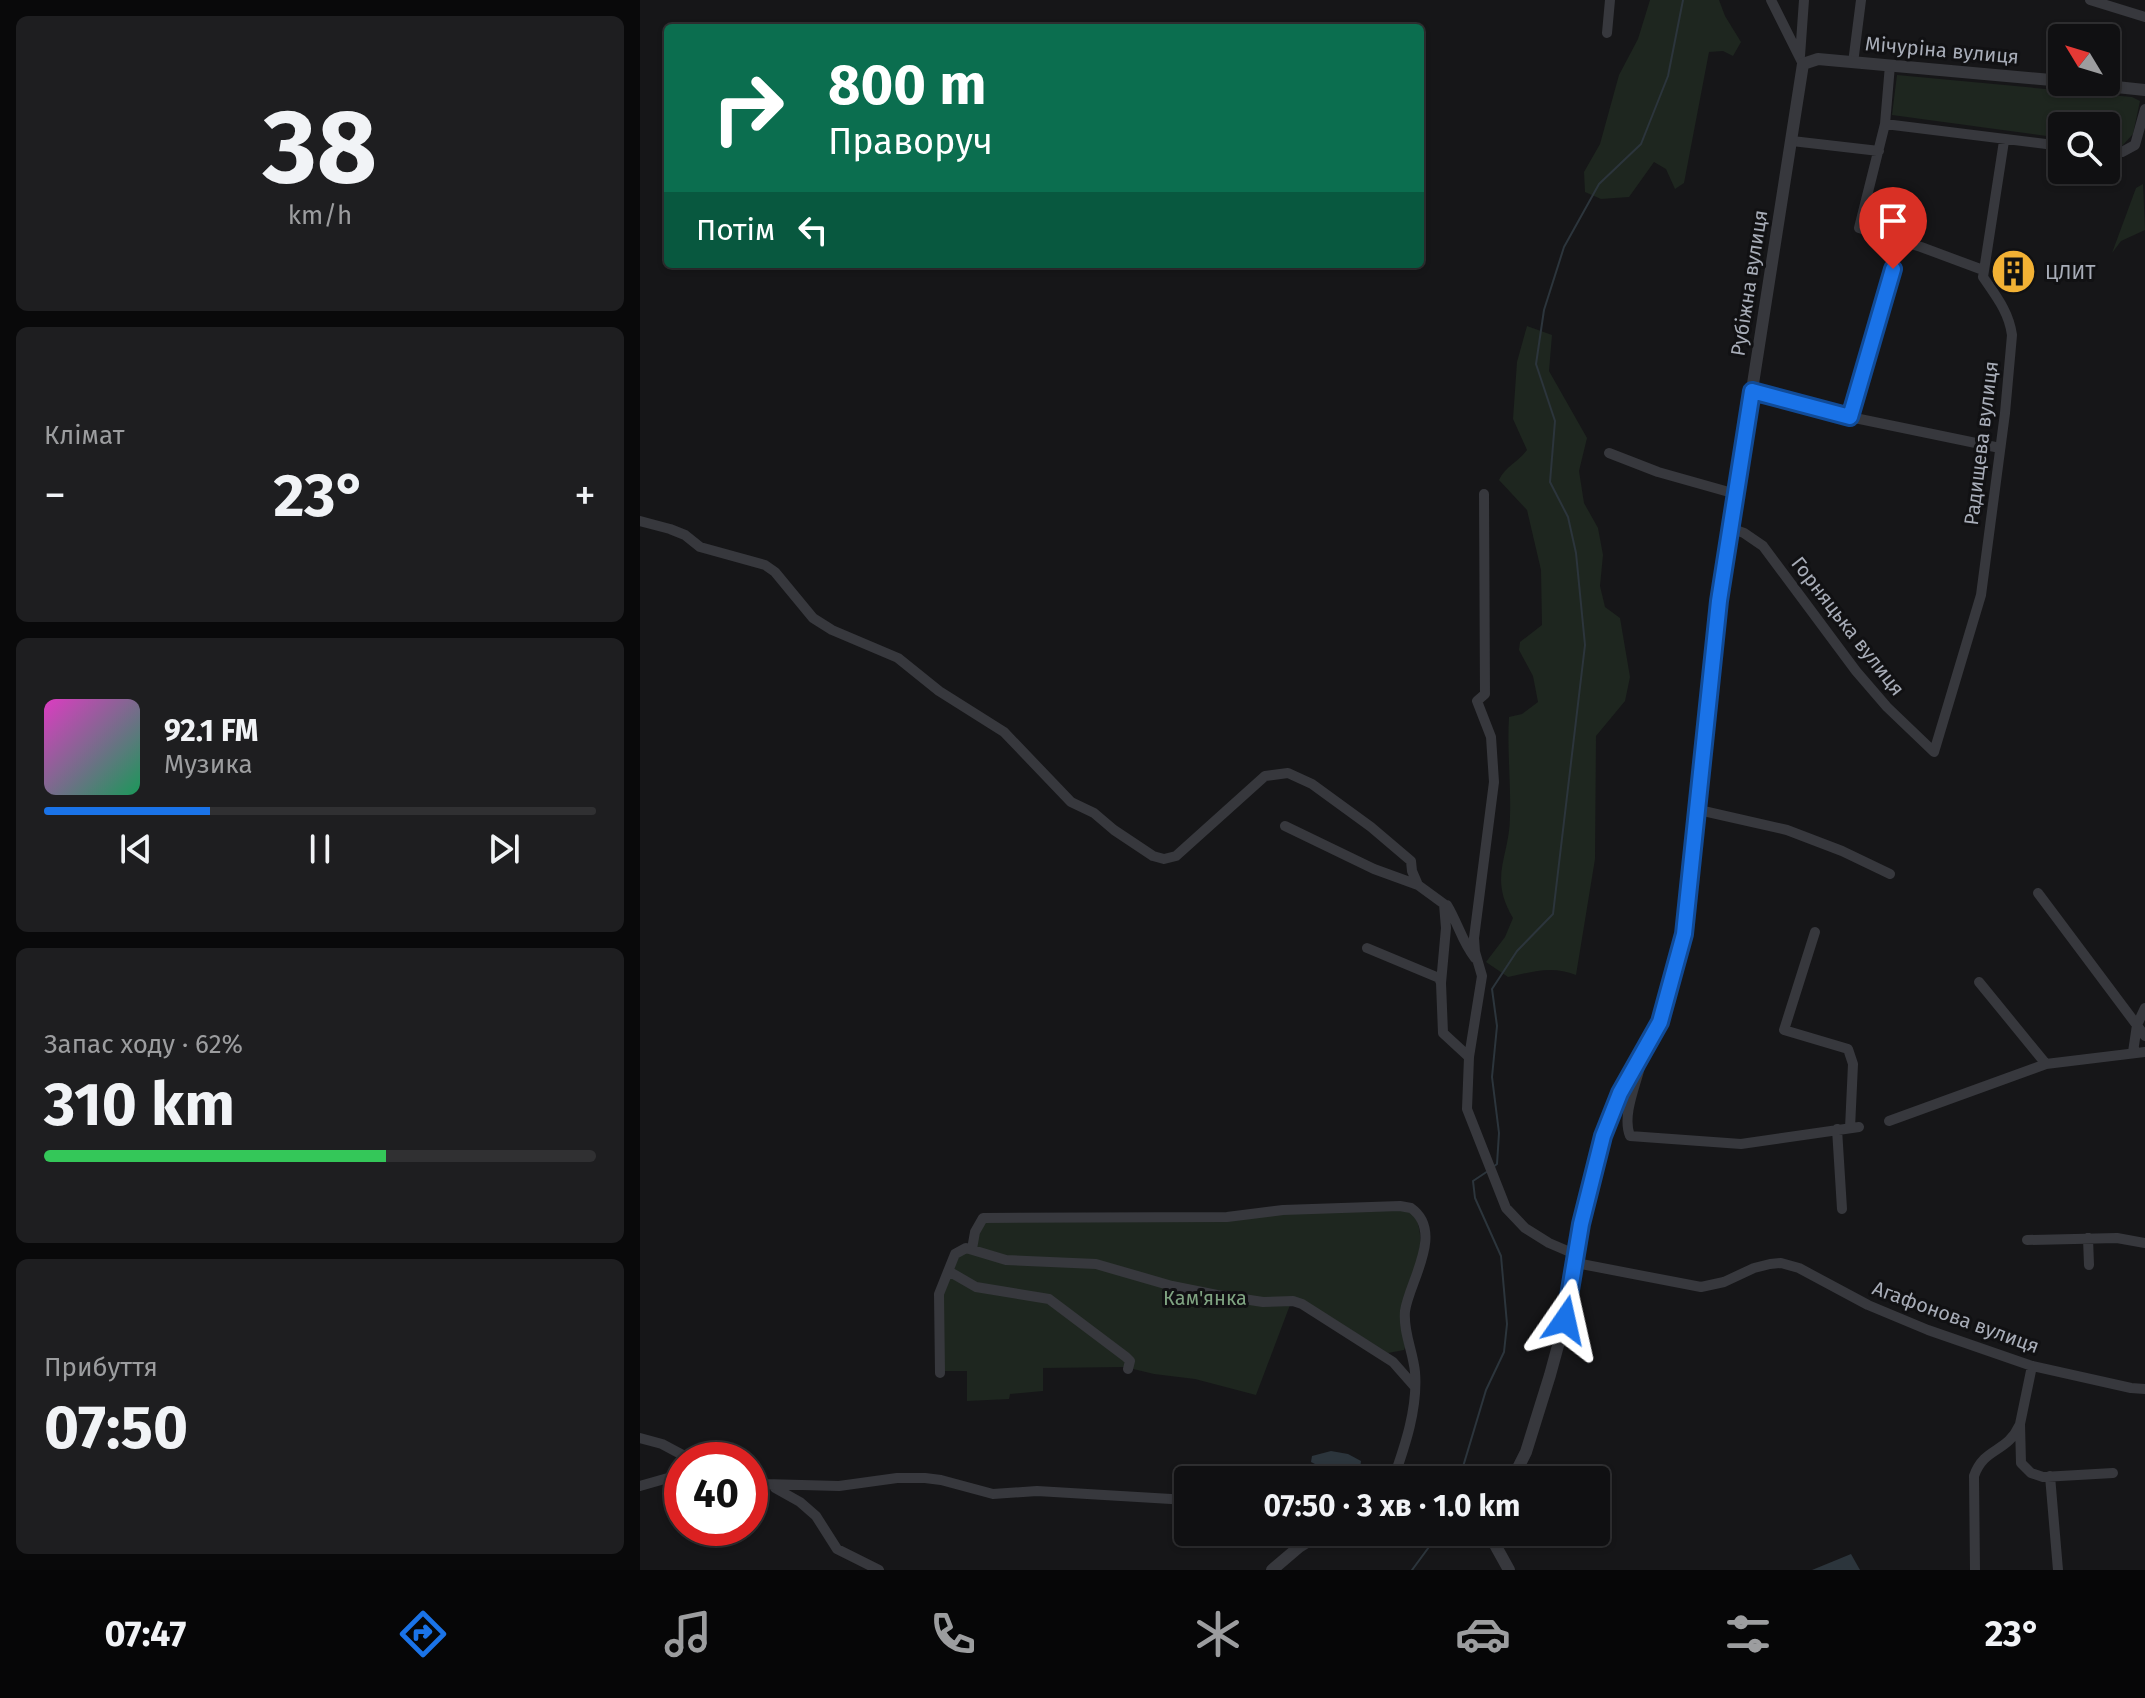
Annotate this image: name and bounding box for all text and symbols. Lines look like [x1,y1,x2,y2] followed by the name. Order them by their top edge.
[2048,24,2120,96] north arrow
[2048,24,2120,184] map controls
[1864,31,2020,69] street label: Мічуріна вулиця
[828,52,987,119] text: 800 m
[696,56,800,160] icon: right
[263,85,377,210] text: 38
[2048,112,2120,184] button: search
[828,120,993,164] text: Праворуч
[1859,187,1927,269] pin
[1871,199,1915,243] icon: arrive
[288,200,352,231] text: km/h
[791,208,835,252] icon: left
[1726,208,1772,358] street label: Рубіжна вулиця
[696,212,775,248] text: Потім
[1990,248,2038,296] building icon: ЦЛИТ
[2045,260,2096,284] place label: ЦЛИТ
[1959,359,2003,527] street label: Радищева вулиця
[44,420,124,451] text: Клімат
[273,460,367,532] text: 23°
[44,469,66,522] text: −
[574,469,596,522] text: +
[1786,552,1910,700] street label: Горняцька вулиця
[164,713,258,749] text: 92.1 FM
[164,749,253,780] text: Музика
[114,827,158,871] icon: previous
[298,827,342,871] icon: pause
[482,827,526,871] icon: next
[44,1029,243,1060] text: Запас ходу · 62%
[44,1069,235,1141] text: 310 km
[1869,1276,2043,1358] street label: Агафонова вулиця
[1523,1278,1607,1362] position arrow
[1163,1286,1247,1310] park label: Кам'янка
[44,1352,158,1383] text: Прибуття
[44,1392,188,1464] text: 07:50
[664,1442,768,1546] speed limit sign: 40
[1264,1488,1520,1524] text: 07:50 · 3 хв · 1.0 km
[395,1606,451,1662] icon: directions
[660,1606,716,1662] icon: music
[925,1606,981,1662] icon: phone
[1190,1606,1246,1662] icon: climate
[1455,1606,1511,1662] icon: car
[1720,1606,1776,1662] icon: filters
[104,1612,186,1656] text: 07:47
[1985,1612,2041,1656] text: 23°

